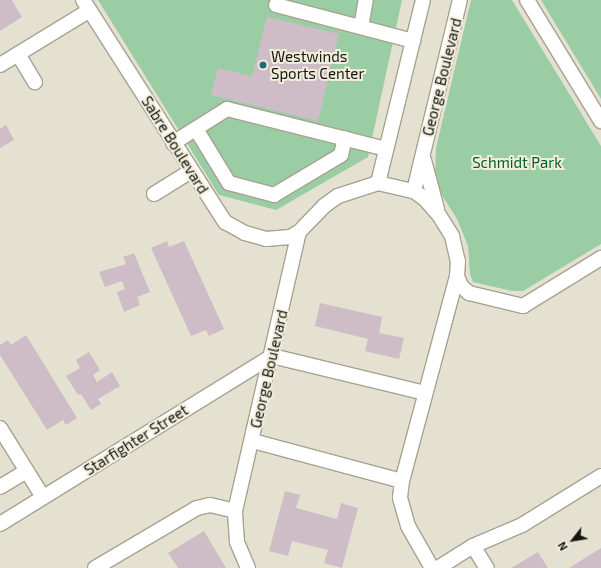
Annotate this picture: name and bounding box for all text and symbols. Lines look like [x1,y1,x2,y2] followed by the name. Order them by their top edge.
[419,16,465,138] street label: George Boulevard
[271,47,364,82] place label: Westwinds Sports Center
[258,60,268,70] marker: Westwinds Sports Center
[138,93,212,197] street label: Sabre Boulevard
[472,154,562,172] park label: Schmidt Park
[247,308,291,430] street label: George Boulevard
[81,401,191,479] street label: Starfighter Street
[553,520,593,560] north arrow
[555,540,570,553] text: N

